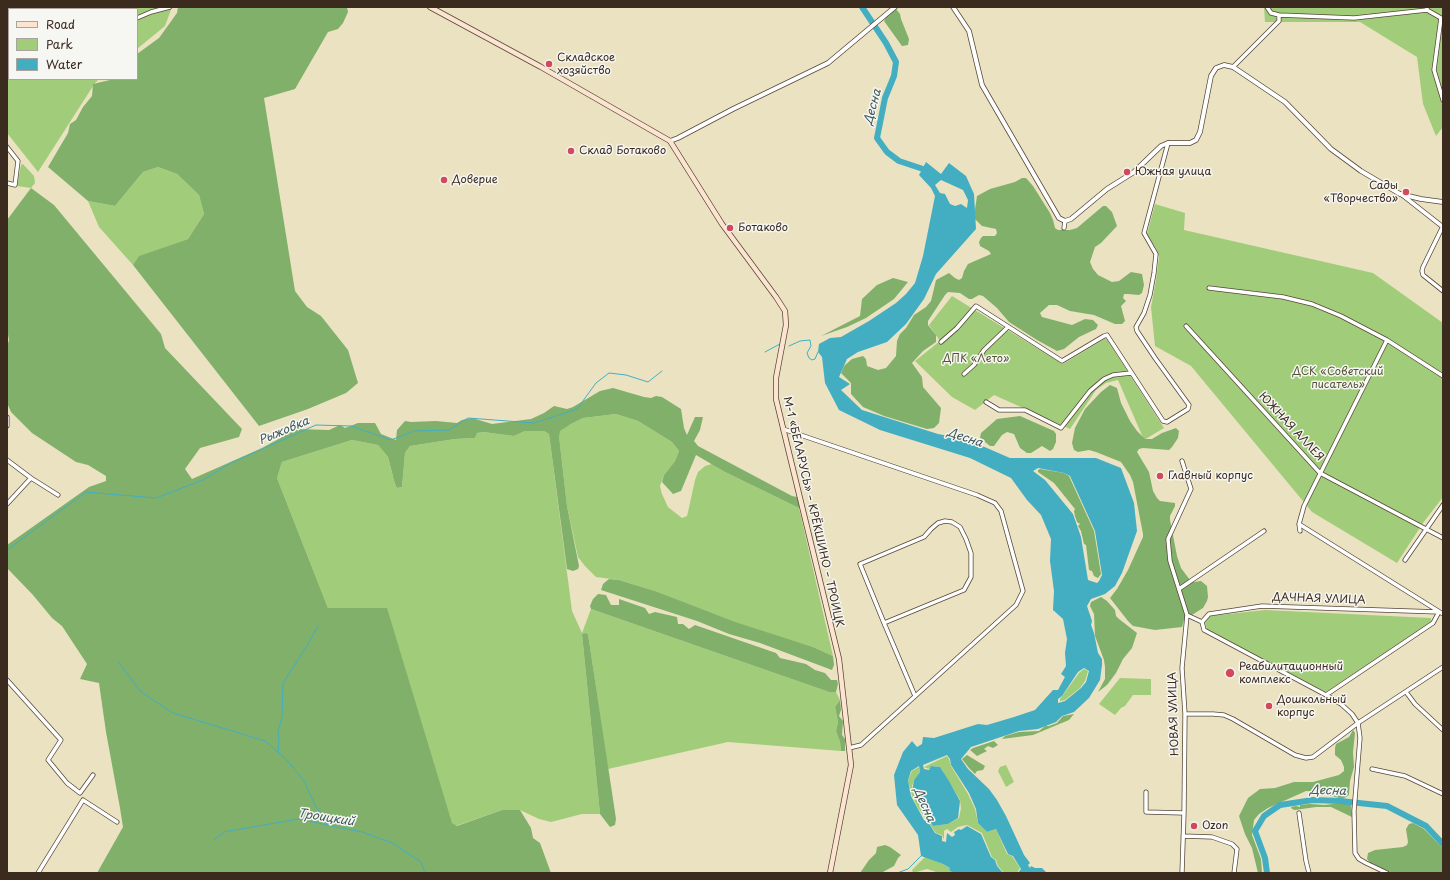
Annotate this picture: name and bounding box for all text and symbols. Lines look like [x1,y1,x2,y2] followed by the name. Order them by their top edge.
[8,8,138,80] legend
[46,15,75,33] text: Road
[46,35,73,53] text: Park
[557,51,615,77] place label: Складское хозяйство
[46,55,82,73] text: Water
[544,59,554,69] marker: Складское хозяйство
[861,88,885,126] water label: Десна
[579,144,666,158] place label: Склад Ботаково
[566,146,576,156] marker: Склад Ботаково
[1135,165,1211,179] place label: Южная улица
[1122,167,1132,177] marker: Южная улица
[452,173,498,187] place label: Доверие
[439,175,449,185] marker: Доверие
[1324,179,1398,205] place label: Сады «Творчество»
[1401,187,1411,197] marker: Сады «Творчество»
[738,221,788,235] place label: Ботаково
[725,223,735,233] marker: Ботаково
[943,352,1009,366] park label: ДПК «Лето»
[1293,365,1383,391] park label: ДСК «Советский писатель»
[1256,390,1326,464] street label: ЮЖНАЯ АЛЛЕЯ
[780,395,846,629] street label: М-1 «БЕЛАРУСЬ» – КРЁКШИНО – ТРОИЦК
[257,414,311,448] water label: Рыжовка
[946,425,984,451] water label: Десна
[1168,469,1253,483] place label: Главный корпус
[1155,471,1165,481] marker: Главный корпус
[1272,591,1366,607] street label: ДАЧНАЯ УЛИЦА
[1239,660,1343,686] place label: Реабилитационный комплекс
[1224,667,1236,679] marker: Реабилитационный комплекс
[1166,672,1182,756] street label: НОВАЯ УЛИЦА
[1277,693,1347,719] place label: Дошкольный корпус
[1264,701,1274,711] marker: Дошкольный корпус
[1310,783,1346,799] water label: Десна
[910,786,938,824] water label: Десна
[297,806,355,830] water label: Троицкий
[1202,819,1228,833] place label: Ozon
[1189,821,1199,831] marker: Ozon

